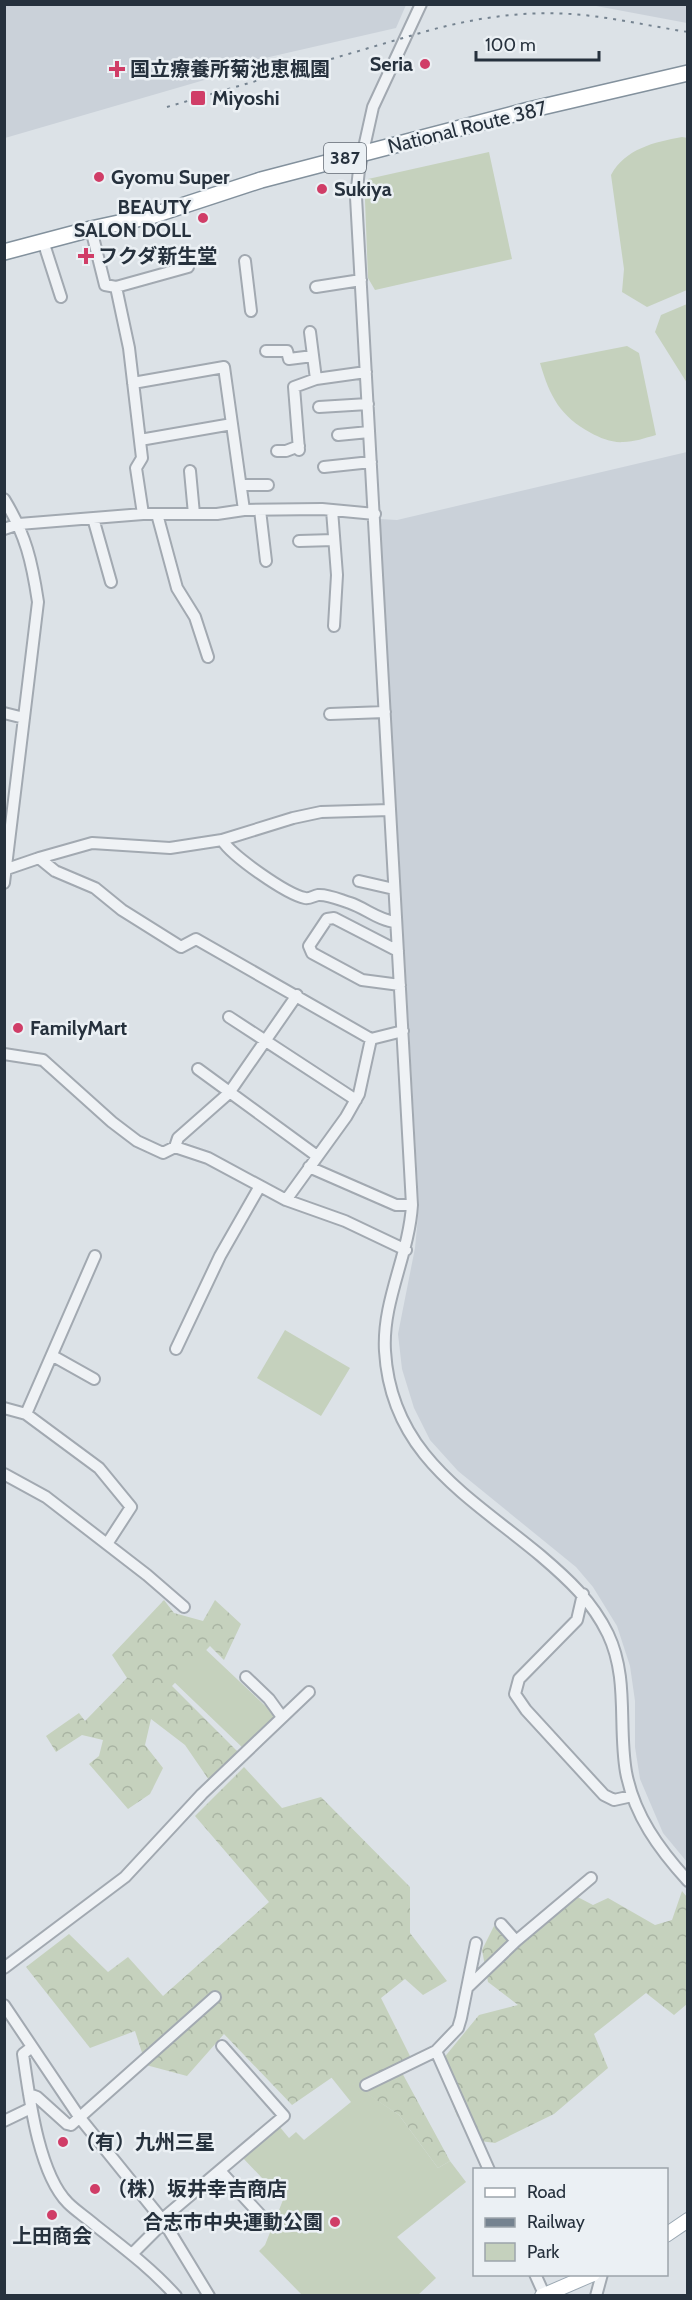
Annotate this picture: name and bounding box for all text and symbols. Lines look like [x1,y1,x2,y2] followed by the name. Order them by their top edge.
[476,24,599,62] scale bar
[485,34,536,56] text: 100 m
[370,52,413,76] place label: Seria
[130,57,330,81] place label: 国立療養所菊池恵楓園
[418,57,432,71] marker: Seria
[108,60,126,78] marker: 国立療養所菊池恵楓園
[212,86,279,110] place label: Miyoshi
[189,89,207,107] marker: Miyoshi
[385,96,549,158] street label: National Route 387
[324,143,366,173] road number: 387
[111,165,230,189] place label: Gyomu Super
[92,170,106,184] marker: Gyomu Super
[334,177,392,201] place label: Sukiya
[315,182,329,196] marker: Sukiya
[74,195,192,242] place label: BEAUTY SALON DOLL
[196,211,210,225] marker: BEAUTY SALON DOLL
[98,244,217,268] place label: フクダ新生堂
[79,249,93,263] marker: フクダ新生堂
[30,1016,127,1040] place label: FamilyMart
[11,1021,25,1035] marker: FamilyMart
[75,2130,215,2154] place label: （有）九州三星
[56,2135,70,2149] marker: （有）九州三星
[473,2168,668,2276] legend
[107,2177,287,2201] place label: （株）坂井幸吉商店
[527,2181,566,2203] text: Road
[88,2182,102,2196] marker: （株）坂井幸吉商店
[45,2208,59,2222] marker: 上田商会
[143,2210,323,2234] place label: 合志市中央運動公園
[527,2211,585,2233] text: Railway
[328,2215,342,2229] marker: 合志市中央運動公園
[12,2224,92,2248] place label: 上田商会
[527,2241,560,2263] text: Park

